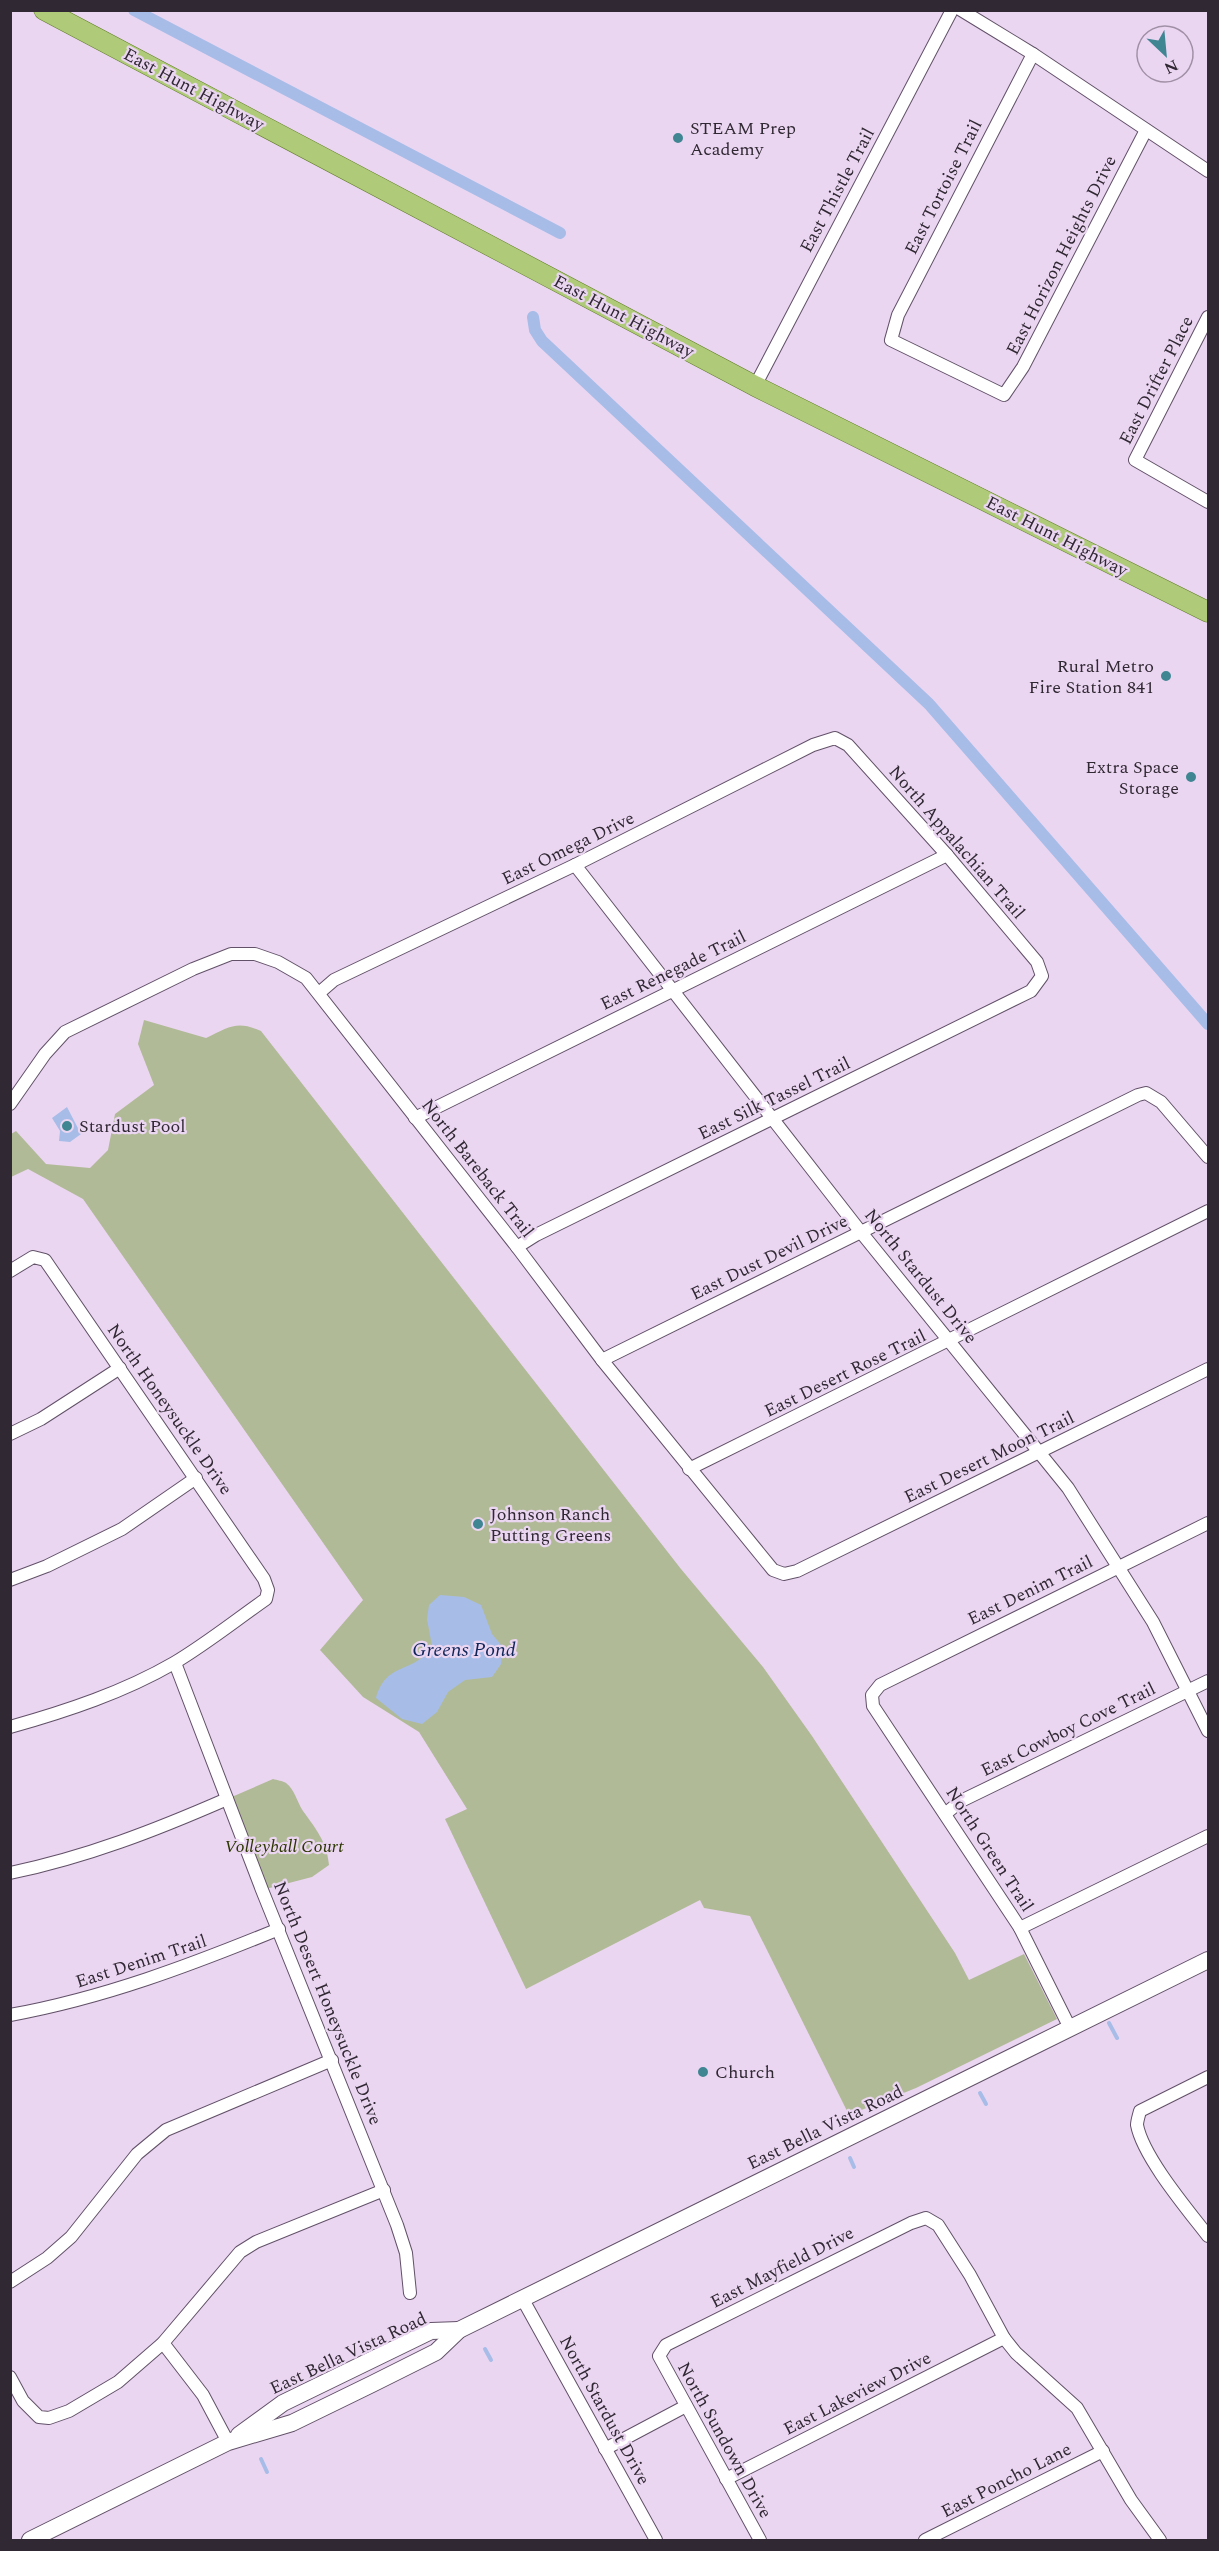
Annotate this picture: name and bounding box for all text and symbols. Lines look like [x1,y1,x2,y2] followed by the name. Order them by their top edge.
[1135,24,1195,84] north arrow
[119,41,270,139] street label: East Hunt Highway
[1160,53,1182,80] text: N
[690,115,796,163] place label: STEAM Prep Academy
[898,115,989,259] street label: East Tortoise Trail
[793,123,882,258] street label: East Thistle Trail
[671,131,685,145] marker: STEAM Prep Academy
[999,151,1124,360] street label: East Horizon Heights Drive
[549,268,700,366] street label: East Hunt Highway
[1112,311,1201,449] street label: East Drifter Place
[981,489,1134,585] street label: East Hunt Highway
[1029,653,1154,701] place label: Rural Metro Fire Station 841
[1159,669,1173,683] marker: Rural Metro Fire Station 841
[1085,754,1179,802] place label: Extra Space Storage
[882,759,1031,925] street label: North Appalachian Trail
[1184,770,1198,784] marker: Extra Space Storage
[497,805,639,892] street label: East Omega Drive
[596,923,751,1017] street label: East Renegade Trail
[693,1050,855,1147] street label: East Silk Tassel Trail
[415,1093,541,1244] street label: North Bareback Trail
[79,1113,186,1140] place label: Stardust Pool
[60,1119,74,1133] marker: Stardust Pool
[857,1203,984,1350] street label: North Stardust Drive
[686,1208,853,1307] street label: East Dust Devil Drive
[100,1318,239,1500] street label: North Honeysuckle Drive
[760,1322,931,1424] street label: East Desert Rose Trail
[899,1404,1079,1510] street label: East Desert Moon Trail
[490,1501,611,1549] place label: Johnson Ranch Putting Greens
[471,1517,485,1531] marker: Johnson Ranch Putting Greens
[963,1548,1097,1632] street label: East Denim Trail
[412,1635,516,1665] water label: Greens Pond
[976,1675,1160,1784] street label: East Cowboy Cove Trail
[939,1781,1040,1917] street label: North Green Trail
[224,1833,344,1860] park label: Volleyball Court
[266,1877,389,2129] street label: North Desert Honeysuckle Drive
[72,1928,210,1995] street label: East Denim Trail
[715,2059,775,2086] place label: Church
[696,2065,710,2079] marker: Church
[743,2078,908,2177] street label: East Bella Vista Road
[706,2220,859,2315] street label: East Mayfield Drive
[265,2305,431,2402] street label: East Bella Vista Road
[552,2331,657,2490] street label: North Stardust Drive
[779,2345,936,2442] street label: East Lakeview Drive
[670,2357,779,2523] street label: North Sundown Drive
[936,2436,1076,2525] street label: East Poncho Lane

